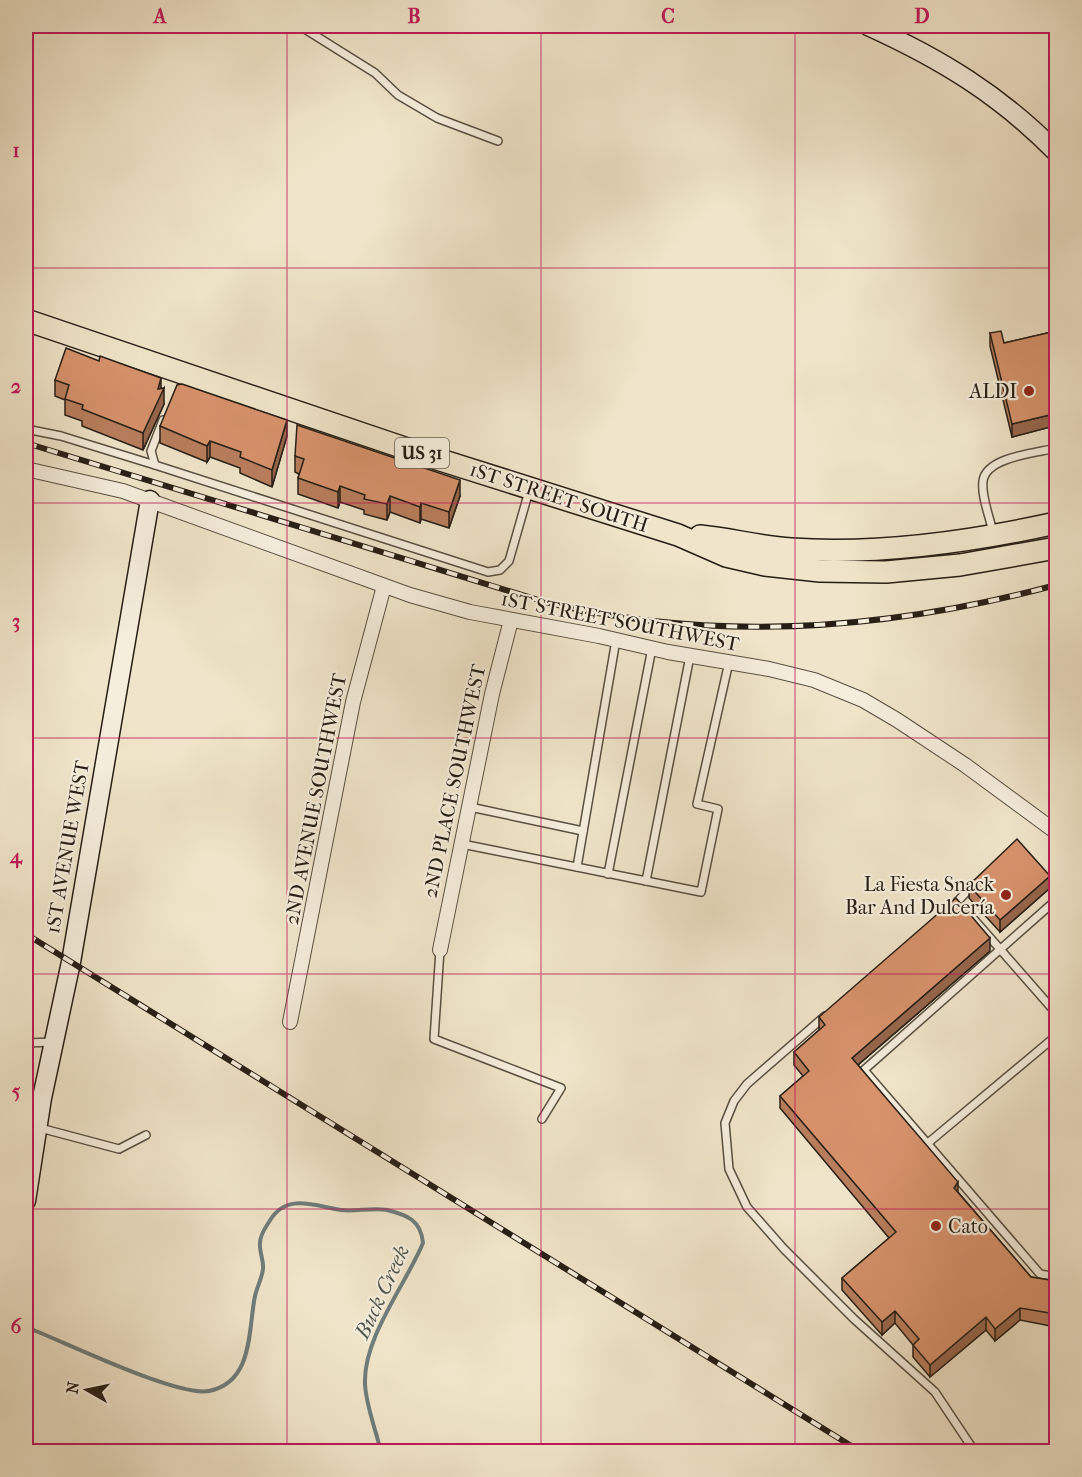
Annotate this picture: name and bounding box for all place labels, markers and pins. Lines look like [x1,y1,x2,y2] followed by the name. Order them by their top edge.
[968,380,1017,403] place label: ALDI
[1022,384,1036,398] marker: ALDI
[845,873,995,919] place label: La Fiesta Snack Bar And Dulcería
[999,888,1013,902] marker: La Fiesta Snack Bar And Dulcería
[948,1215,988,1238] place label: Cato
[929,1219,943,1233] marker: Cato

